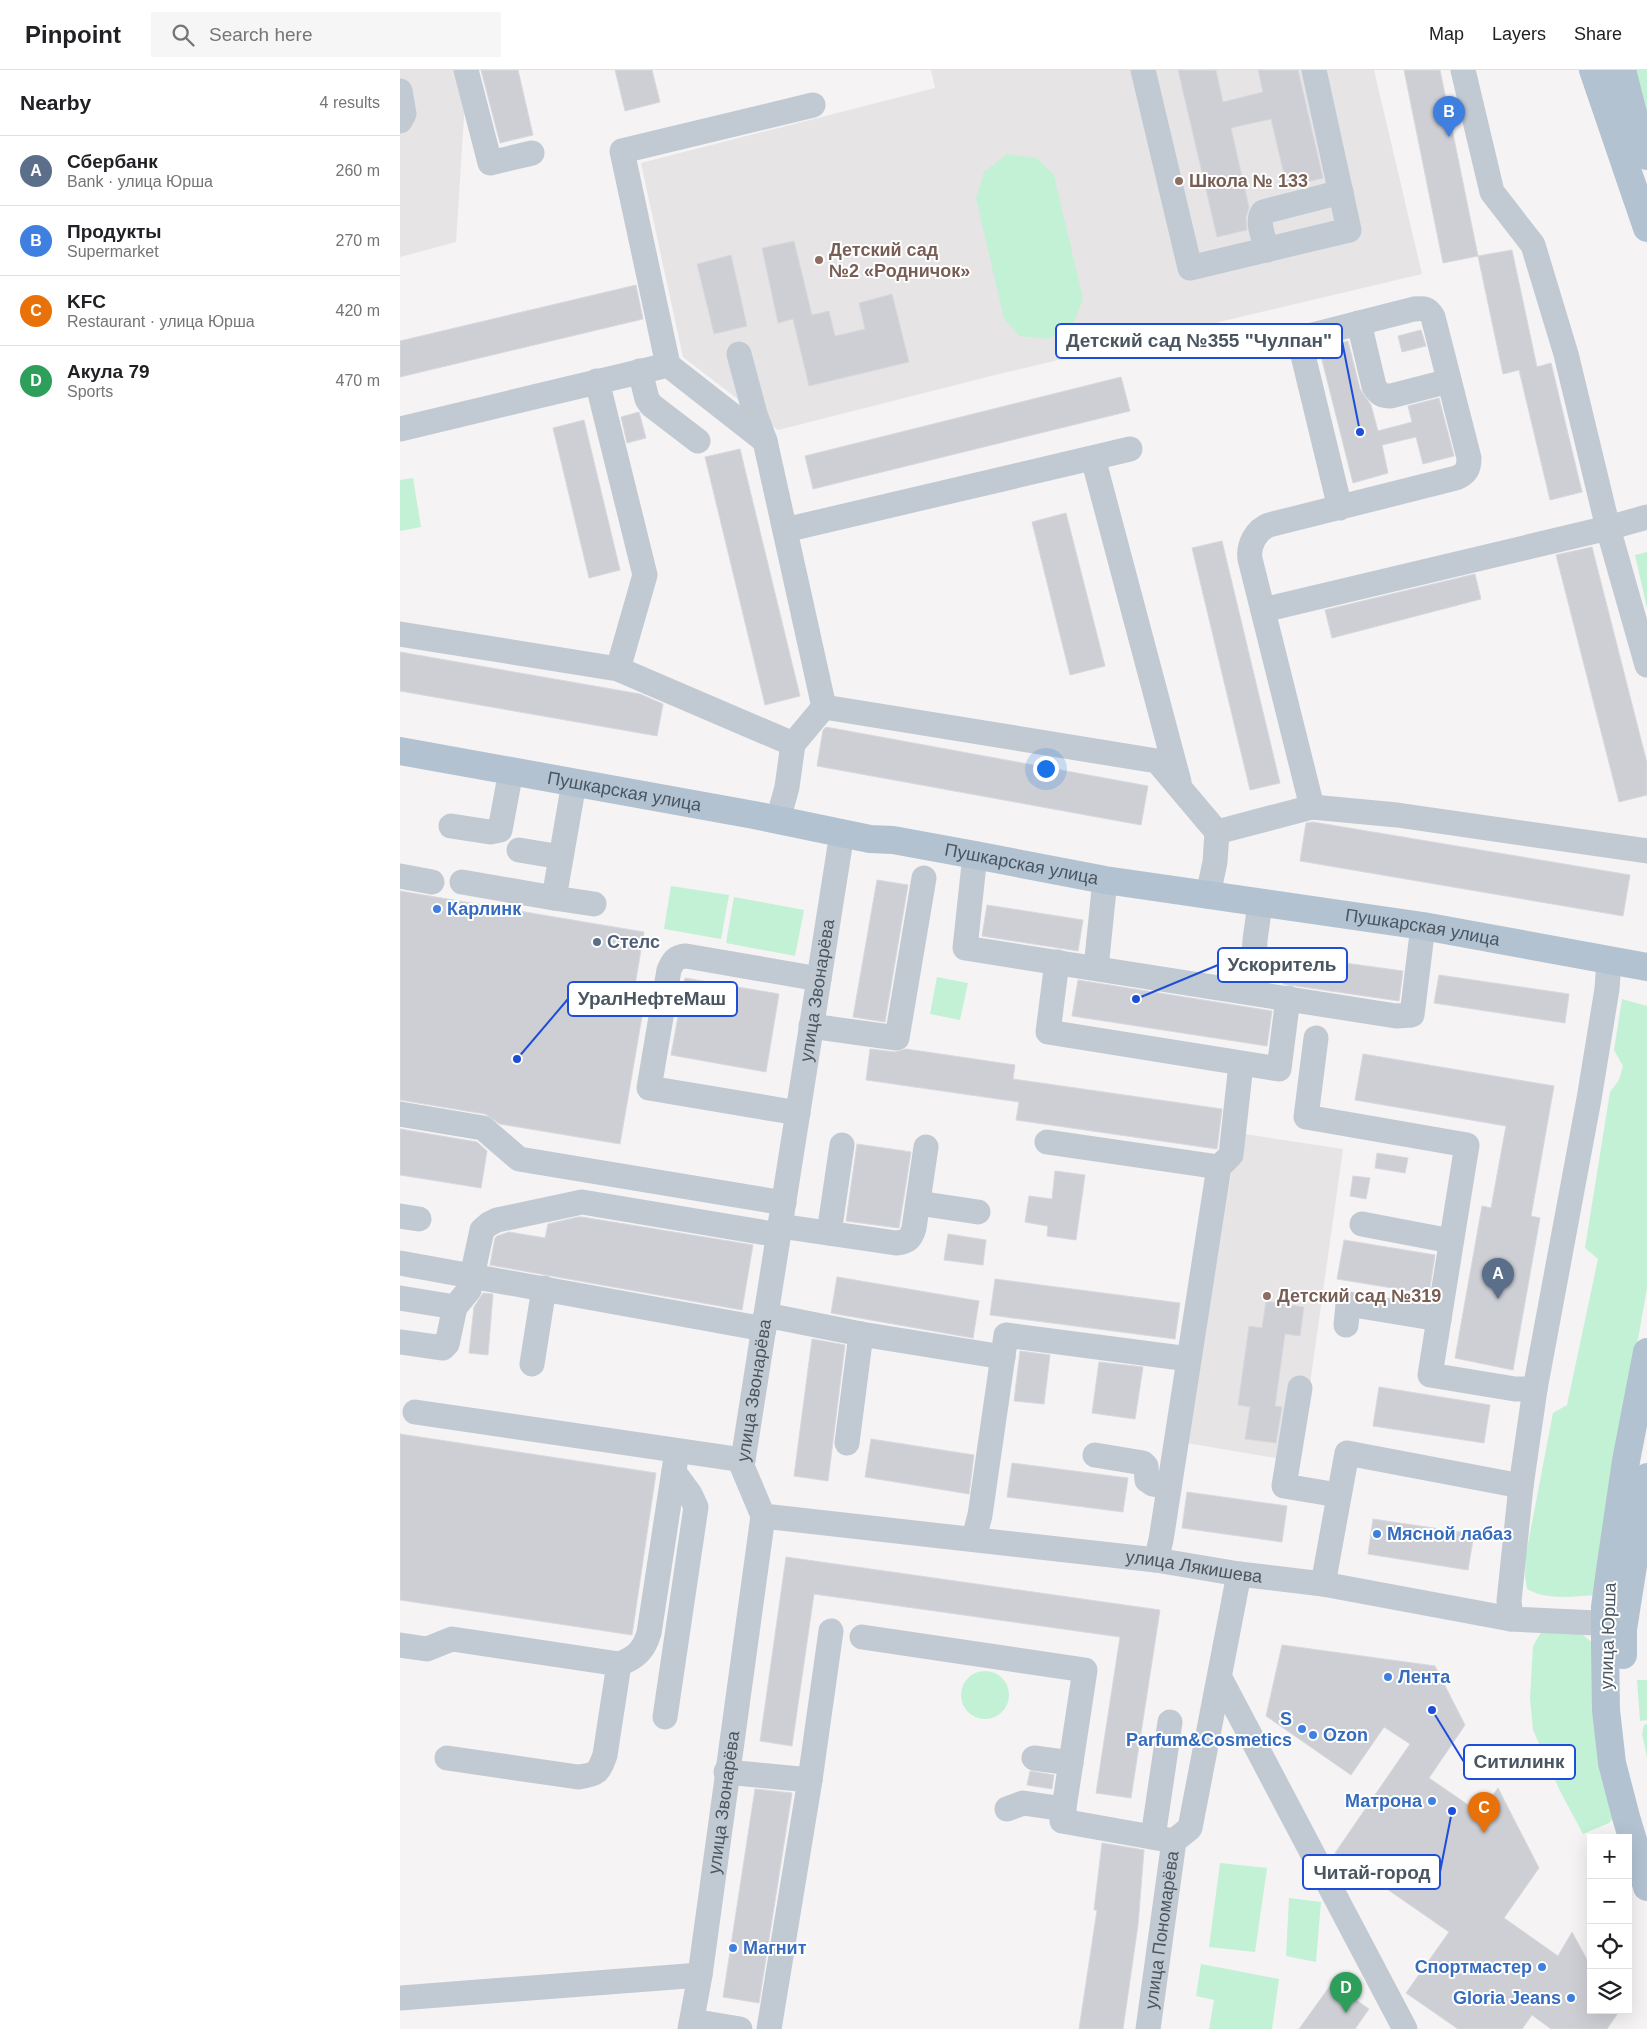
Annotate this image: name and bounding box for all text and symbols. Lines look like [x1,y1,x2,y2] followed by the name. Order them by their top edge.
[151,12,501,57] search box
[25,21,121,48] text: Pinpoint
[169,21,197,49] icon: search
[209,24,313,45] text: Search here
[1429,24,1464,44] text: Map
[1492,24,1546,44] text: Layers
[1574,24,1622,44] text: Share
[20,91,91,114] text: Nearby
[320,94,380,111] text: 4 results
[1433,96,1465,137] pin: B
[67,151,158,172] text: Сбербанк
[30,162,42,179] text: A
[336,162,380,179] text: 260 m
[1189,171,1308,191] place label: Школа № 133
[67,173,213,190] text: Bank · улица Юрша
[1173,175,1185,187] marker: Школа № 133
[67,221,162,242] text: Продукты
[30,232,42,249] text: B
[336,232,380,249] text: 270 m
[829,240,970,281] place label: Детский сад №2 «Родничок»
[67,243,159,260] text: Supermarket
[813,254,825,266] marker: Детский сад №2 «Родничок»
[67,291,106,312] text: KFC
[30,302,42,319] text: C
[336,302,380,319] text: 420 m
[67,313,255,330] text: Restaurant · улица Юрша
[1056,324,1342,358] callout: Детский сад №355 "Чулпан"
[1066,330,1332,351] text: Детский сад №355 "Чулпан"
[67,361,150,382] text: Акула 79
[30,372,42,389] text: D
[336,372,380,389] text: 470 m
[67,383,113,400] text: Sports
[1033,756,1059,782] your location
[546,768,704,815] street label: Пушкарская улица
[943,840,1101,889] street label: Пушкарская улица
[447,899,522,919] place label: Карлинк
[431,903,443,915] marker: Карлинк
[1344,905,1502,950] street label: Пушкарская улица
[796,917,838,1063] street label: улица Звонарёва
[607,932,660,952] place label: Стелс
[591,936,603,948] marker: Стелс
[1218,948,1347,982] callout: Ускоритель
[1228,954,1336,975] text: Ускоритель
[568,982,737,1016] callout: УралНефтеМаш
[578,988,726,1009] text: УралНефтеМаш
[1482,1258,1514,1299] pin: A
[1277,1286,1441,1306] place label: Детский сад №319
[1261,1290,1273,1302] marker: Детский сад №319
[733,1317,775,1463] street label: улица Звонарёва
[1387,1524,1512,1544] place label: Мясной лабаз
[1371,1528,1383,1540] marker: Мясной лабаз
[1125,1547,1264,1587] street label: улица Лякишева
[1596,1581,1620,1690] street label: улица Юрша
[1398,1667,1451,1687] place label: Лента
[1382,1671,1394,1683] marker: Лента
[1126,1709,1292,1750] place label: S Parfum&Cosmetics
[1296,1723,1308,1735] marker: S Parfum&Cosmetics
[1323,1725,1368,1745] place label: Ozon
[704,1729,744,1875] street label: улица Звонарёва
[1307,1729,1319,1741] marker: Ozon
[1464,1745,1575,1779] callout: Ситилинк
[1473,1751,1565,1772] text: Ситилинк
[1345,1791,1423,1811] place label: Матрона
[1468,1792,1500,1833] pin: C
[1426,1795,1438,1807] marker: Матрона
[1587,1834,1632,2014] map controls
[1587,1834,1632,1879] button: +
[1141,1849,1183,2010] street label: улица Пономарёва
[1303,1855,1440,1889] callout: Читай-город
[1313,1862,1431,1883] text: Читай-город
[1587,1879,1632,1924] button: −
[1587,1924,1632,1969] button: locate
[743,1938,807,1958] place label: Магнит
[727,1942,739,1954] marker: Магнит
[1415,1957,1532,1977] place label: Спортмастер
[1536,1961,1548,1973] marker: Спортмастер
[1587,1969,1632,2014] button: layers
[1330,1972,1362,2013] pin: D
[1453,1988,1561,2008] place label: Gloria Jeans
[1565,1992,1577,2004] marker: Gloria Jeans

